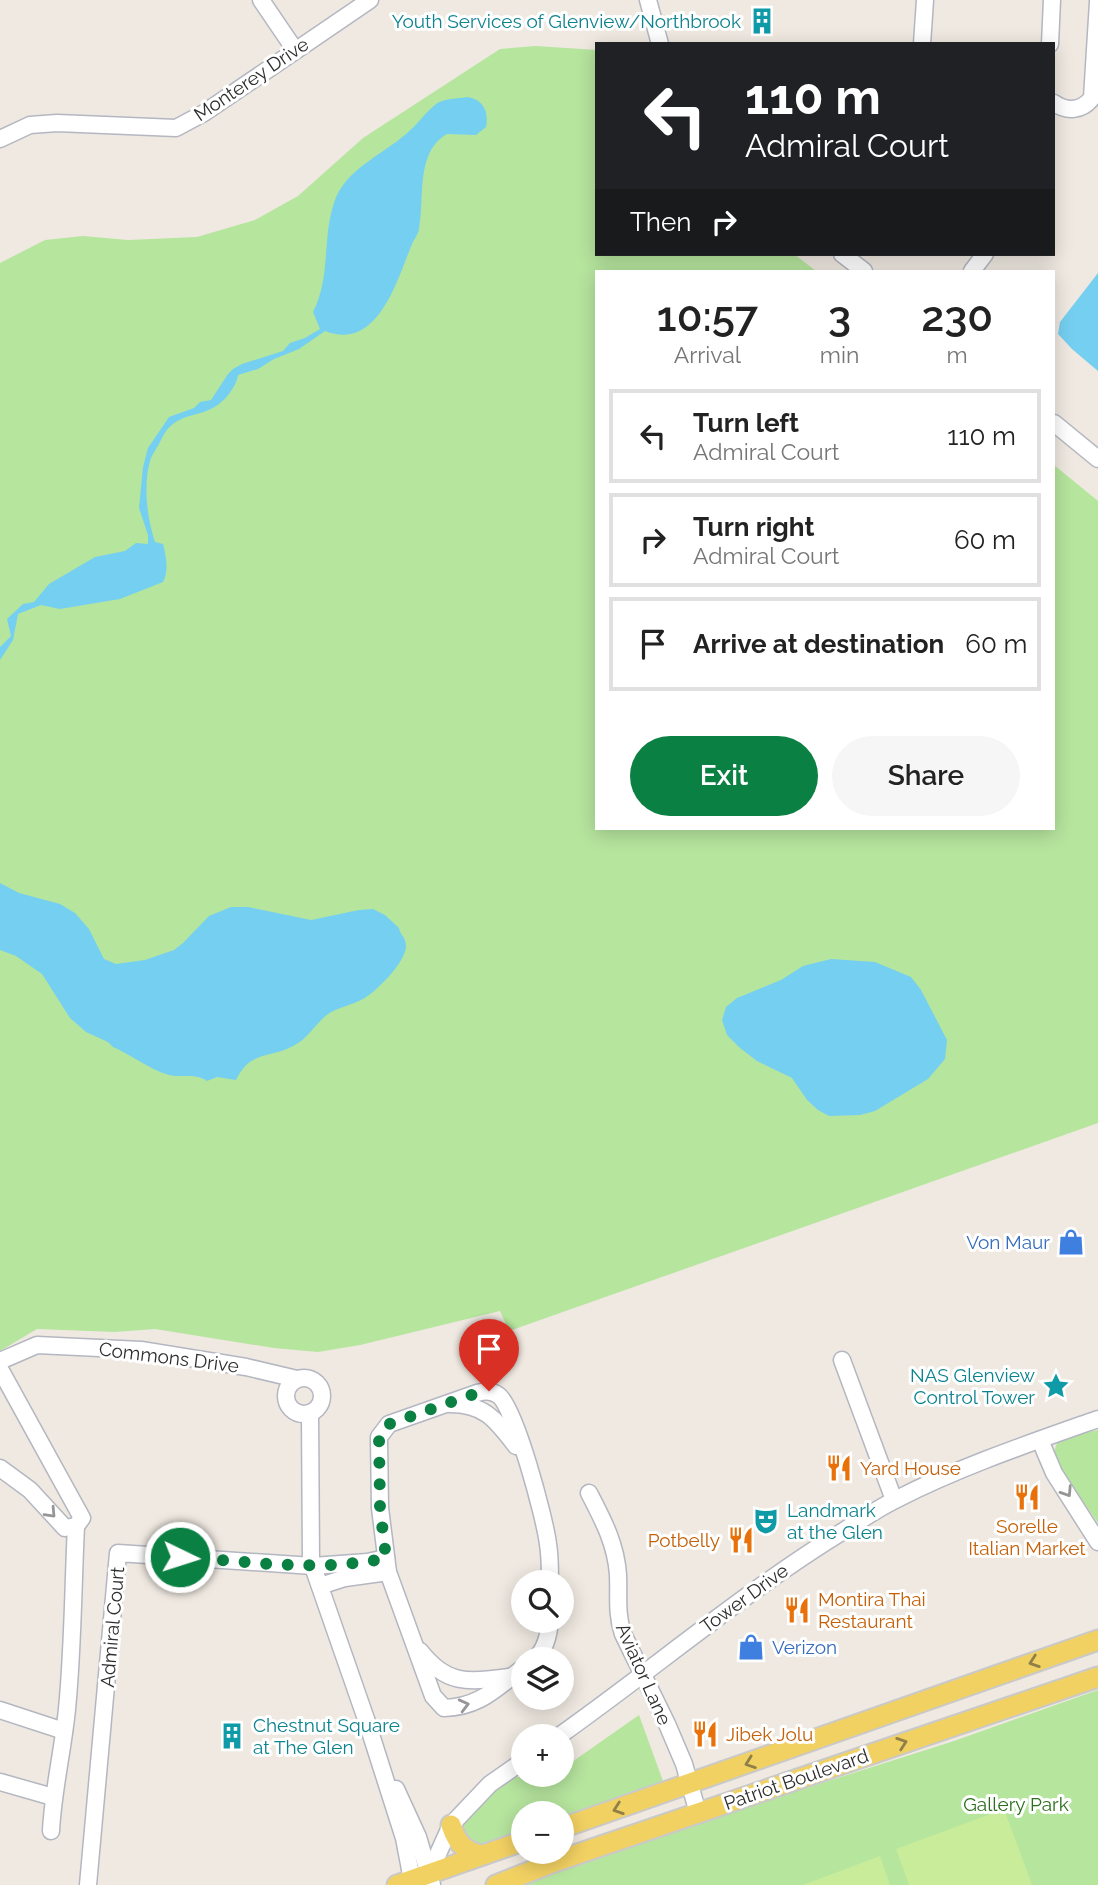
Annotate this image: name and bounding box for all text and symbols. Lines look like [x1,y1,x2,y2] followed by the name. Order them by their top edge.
[747,6,777,36] building icon: Youth Services of Glenview/Northbrook
[392,10,741,32] place label: Youth Services of Glenview/Northbrook
[190,33,312,125] street label: Monterey Drive
[745,68,881,125] text: 110 m
[630,70,721,161] icon: left
[745,127,949,164] text: Admiral Court
[705,203,743,241] icon: right
[630,207,691,237] text: Then
[657,292,758,341] text: 10:57
[828,292,851,341] text: 3
[921,292,993,341] text: 230
[674,341,741,368] text: Arrival
[820,341,859,368] text: min
[947,341,968,368] text: m
[693,408,799,438] text: Turn left
[634,417,672,455] icon: left
[947,421,1016,451] text: 110 m
[693,438,840,465] text: Admiral Court
[693,512,814,542] text: Turn right
[634,521,672,559] icon: right
[954,525,1016,555] text: 60 m
[693,542,840,569] text: Admiral Court
[634,625,672,663] icon: arrive
[693,629,944,659] text: Arrive at destination
[965,629,1027,659] text: 60 m
[630,736,818,816] button: Exit
[832,736,1020,816] button: Share
[1056,1227,1086,1257] shop icon: Von Maur
[966,1231,1050,1253] place label: Von Maur
[459,1319,519,1391] pin
[470,1330,508,1368] icon: arrive
[98,1337,240,1377] street label: Commons Drive
[910,1364,1036,1408] place label: NAS Glenview Control Tower
[1041,1371,1071,1401] place icon: NAS Glenview Control Tower
[824,1453,854,1483] restaurant icon: Yard House
[860,1457,961,1479] place label: Yard House
[1012,1482,1042,1512] restaurant icon: Sorelle Italian Market
[1059,1484,1071,1497] one-way arrow
[787,1499,883,1543] place label: Landmark at the Glen
[43,1505,55,1518] one-way arrow
[751,1506,781,1536] theatre icon: Landmark at the Glen
[968,1515,1086,1559] place label: Sorelle Italian Market
[143,1520,217,1594] position arrow
[726,1525,756,1555] restaurant icon: Potbelly
[648,1529,720,1551] place label: Potbelly
[696,1559,792,1637] street label: Tower Drive
[96,1565,128,1688] street label: Admiral Court
[511,1570,574,1864] map controls
[511,1570,574,1633] button: search
[818,1588,926,1632] place label: Montira Thai Restaurant
[782,1595,812,1625] restaurant icon: Montira Thai Restaurant
[612,1620,676,1728] street label: Aviator Lane
[736,1632,766,1662] shop icon: Verizon
[772,1636,837,1658] place label: Verizon
[511,1647,574,1710] button: layers
[1028,1654,1040,1668] one-way arrow
[458,1699,470,1713] one-way arrow
[253,1714,400,1758] place label: Chestnut Square at The Glen
[690,1719,720,1749] restaurant icon: Jibek Jolu
[217,1721,247,1751] building icon: Chestnut Square at The Glen
[726,1723,813,1745] place label: Jibek Jolu
[511,1724,574,1787] button: +
[895,1737,907,1751] one-way arrow
[721,1744,871,1814] street label: Patriot Boulevard
[744,1755,756,1769] one-way arrow
[963,1793,1069,1815] park label: Gallery Park
[511,1801,574,1864] button: −
[612,1801,624,1815] one-way arrow

